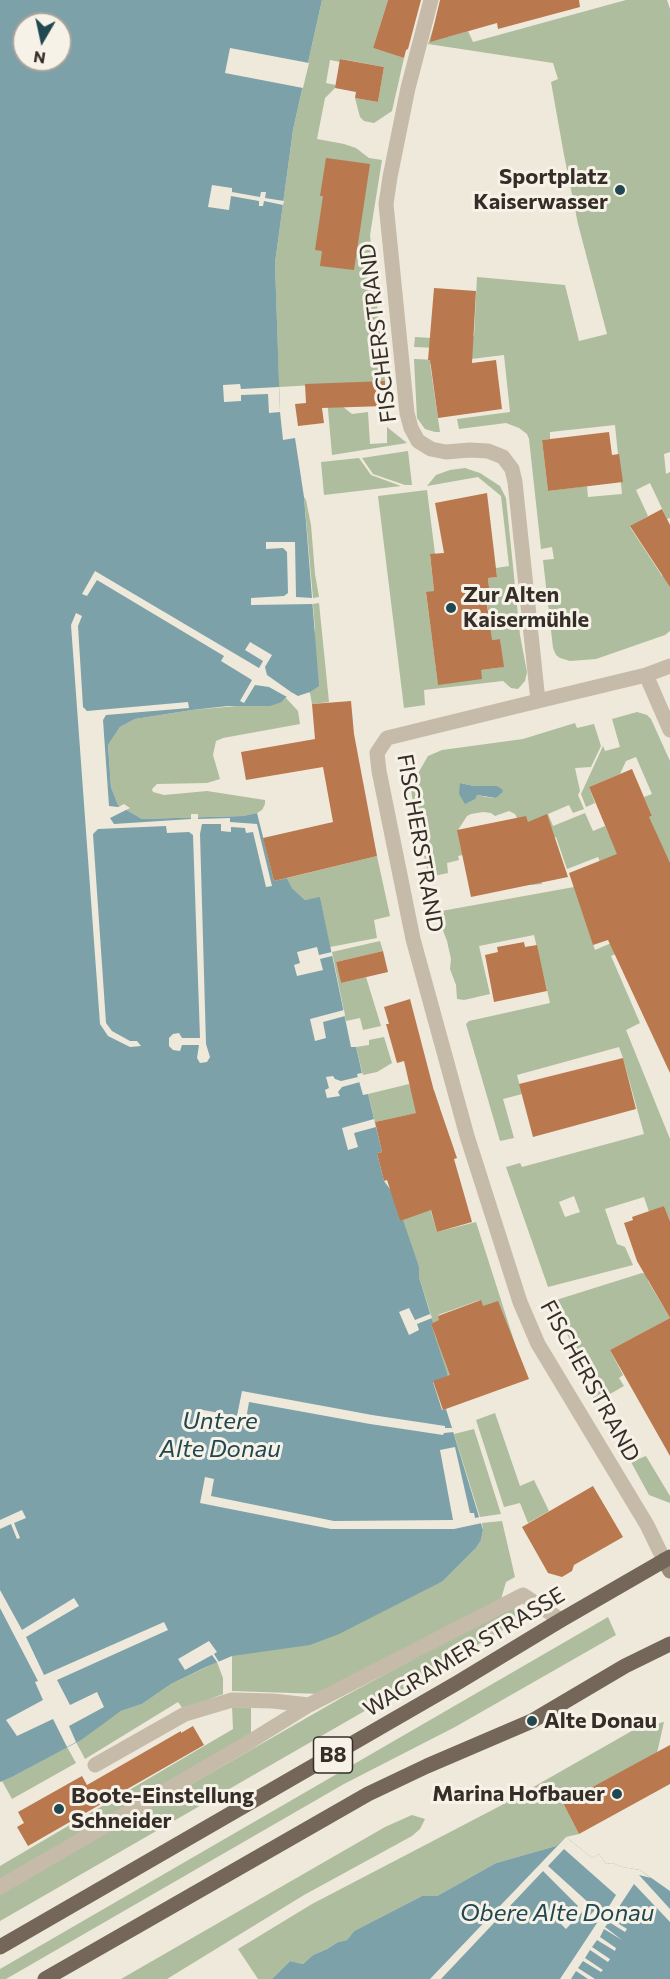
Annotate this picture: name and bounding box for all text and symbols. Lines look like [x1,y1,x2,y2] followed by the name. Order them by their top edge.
[12,12,72,72] north arrow
[32,48,47,69] text: N
[473,164,608,216] place label: Sportplatz Kaiserwasser
[613,183,627,197] marker: Sportplatz Kaiserwasser
[354,242,402,424] street label: FISCHERSTRAND
[463,582,589,634] place label: Zur Alten Kaisermühle
[444,601,458,615] marker: Zur Alten Kaisermühle
[391,752,449,934] street label: FISCHERSTRAND
[535,1296,645,1466] street label: FISCHERSTRAND
[159,1407,281,1463] water label: Untere Alte Donau
[359,1581,569,1723] street label: WAGRAMER STRASSE
[544,1708,657,1734] place label: Alte Donau
[525,1714,539,1728] marker: Alte Donau
[314,1737,352,1773] road number: B8
[432,1781,605,1807] place label: Marina Hofbauer
[71,1783,254,1834] place label: Boote-Einstellung Schneider
[610,1787,624,1801] marker: Marina Hofbauer
[52,1802,66,1816] marker: Boote-Einstellung Schneider
[460,1899,654,1927] water label: Obere Alte Donau

